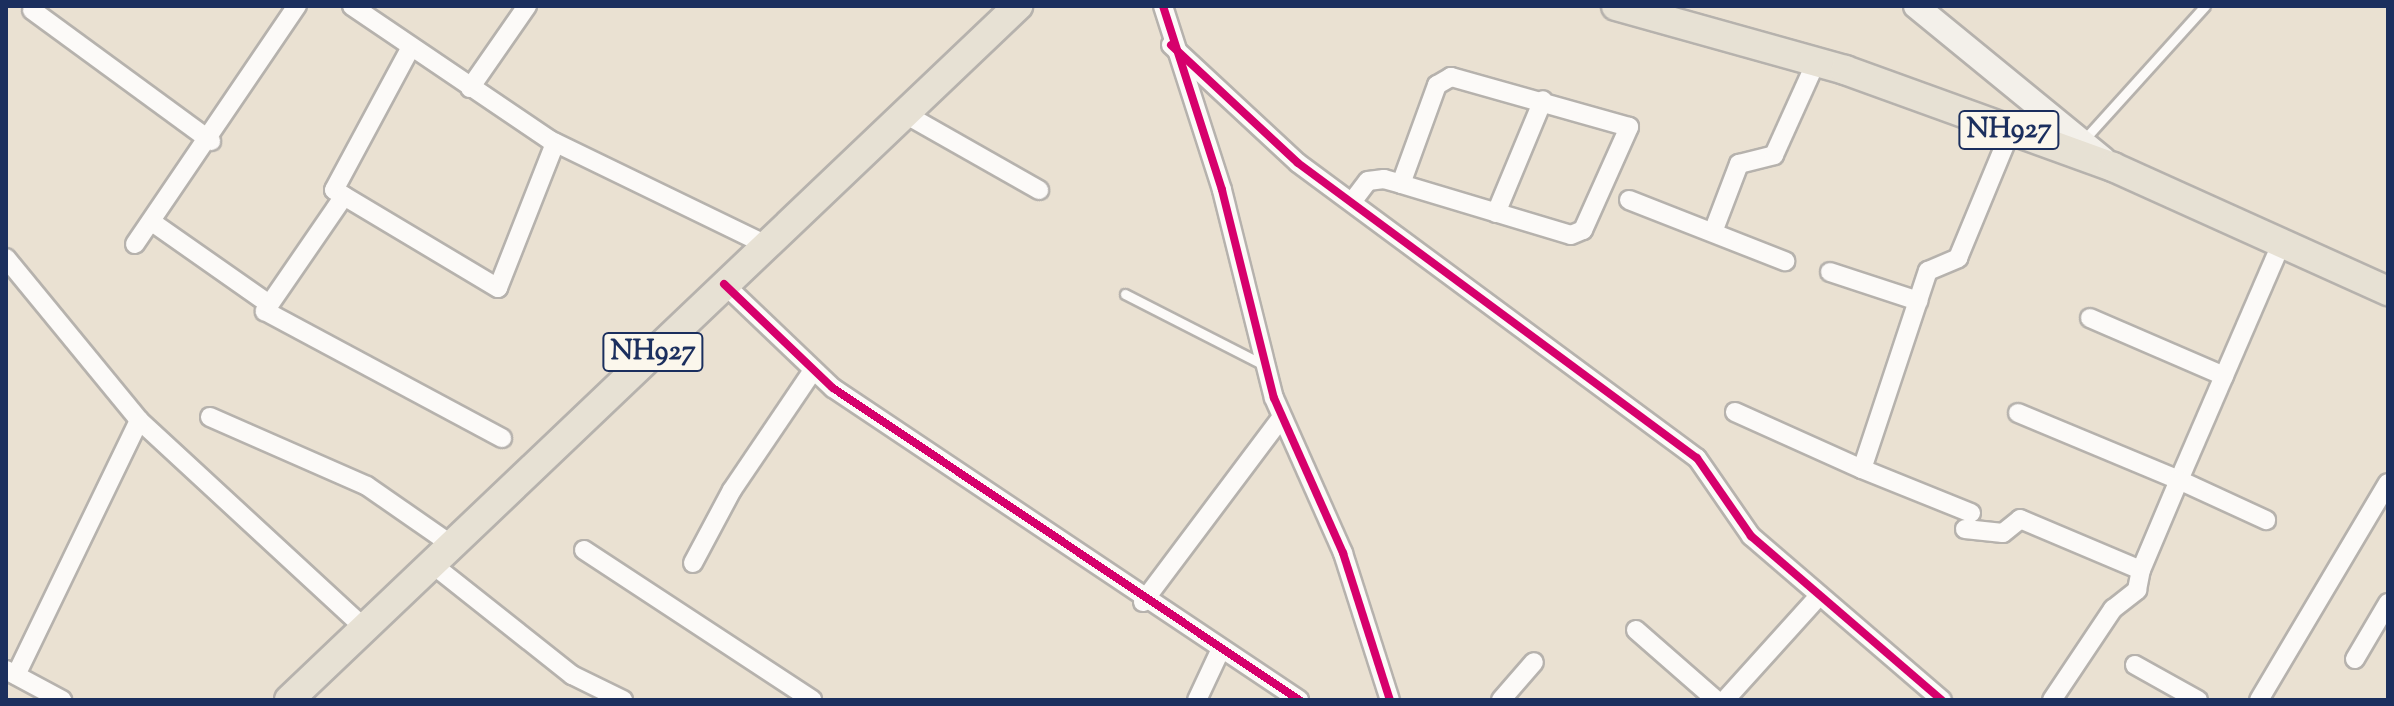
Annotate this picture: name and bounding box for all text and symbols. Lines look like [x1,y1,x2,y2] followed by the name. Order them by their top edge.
[1957,106,2061,154] road number: NH927
[601,328,705,376] road number: NH927

